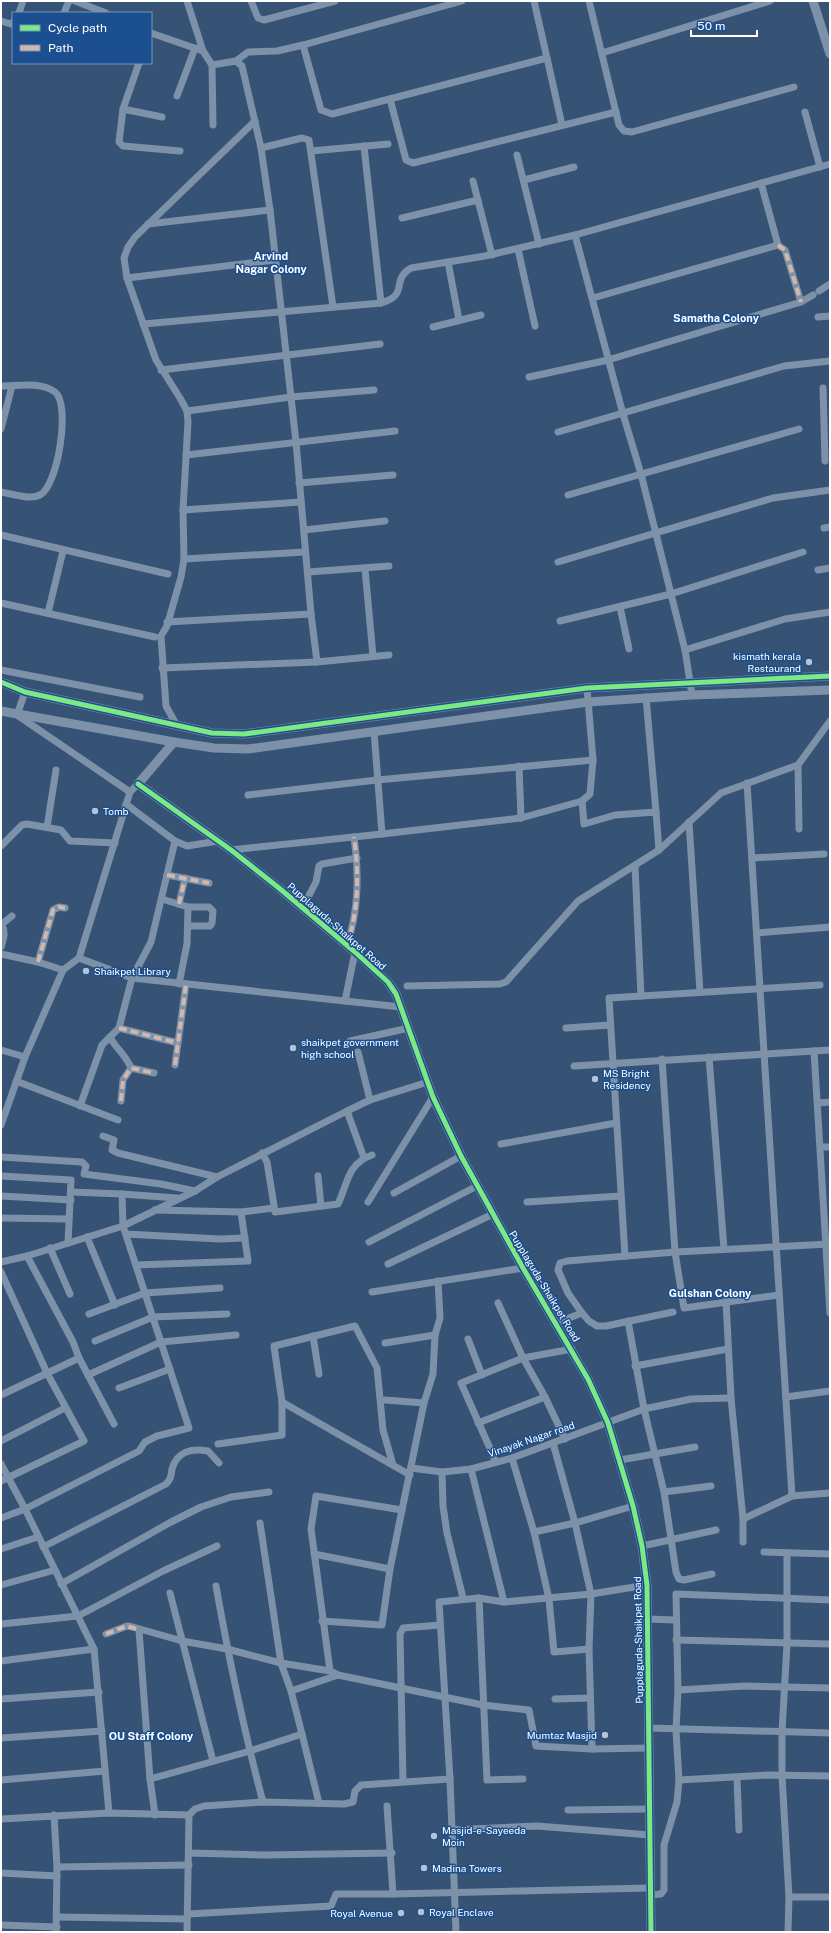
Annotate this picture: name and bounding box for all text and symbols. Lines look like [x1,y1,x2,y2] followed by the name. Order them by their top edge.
[12,12,152,64] legend
[691,12,757,38] scale bar
[697,19,725,33] text: 50 m
[48,21,107,35] text: Cycle path
[48,41,74,55] text: Path
[235,250,307,275] district label: Arvind Nagar Colony
[673,312,760,324] district label: Samatha Colony
[733,650,801,674] place label: kismath kerala Restaurand
[804,657,814,667] marker: kismath kerala Restaurand
[103,805,129,817] place label: Tomb
[90,806,100,816] marker: Tomb
[285,880,389,972] street label: Pupplaguda-Shaikpet Road
[94,965,171,977] place label: Shaikpet Library
[81,966,91,976] marker: Shaikpet Library
[301,1036,399,1060] place label: shaikpet government high school
[288,1043,298,1053] marker: shaikpet government high school
[603,1067,652,1091] place label: MS Bright Residency
[590,1074,600,1084] marker: MS Bright Residency
[507,1228,583,1344] street label: Pupplaguda-Shaikpet Road
[669,1287,752,1299] district label: Gulshan Colony
[486,1418,576,1460] street label: Vinayak Nagar road
[631,1576,645,1704] street label: Pupplaguda-Shaikpet Road
[527,1729,597,1741] place label: Mumtaz Masjid
[109,1730,194,1742] district label: OU Staff Colony
[600,1730,610,1740] marker: Mumtaz Masjid
[442,1824,526,1848] place label: Masjid-e-Sayeeda Moin
[429,1831,439,1841] marker: Masjid-e-Sayeeda Moin
[432,1862,502,1874] place label: Madina Towers
[419,1863,429,1873] marker: Madina Towers
[429,1906,494,1918] place label: Royal Enclave
[330,1907,393,1919] place label: Royal Avenue
[416,1907,426,1917] marker: Royal Enclave
[396,1908,406,1918] marker: Royal Avenue

